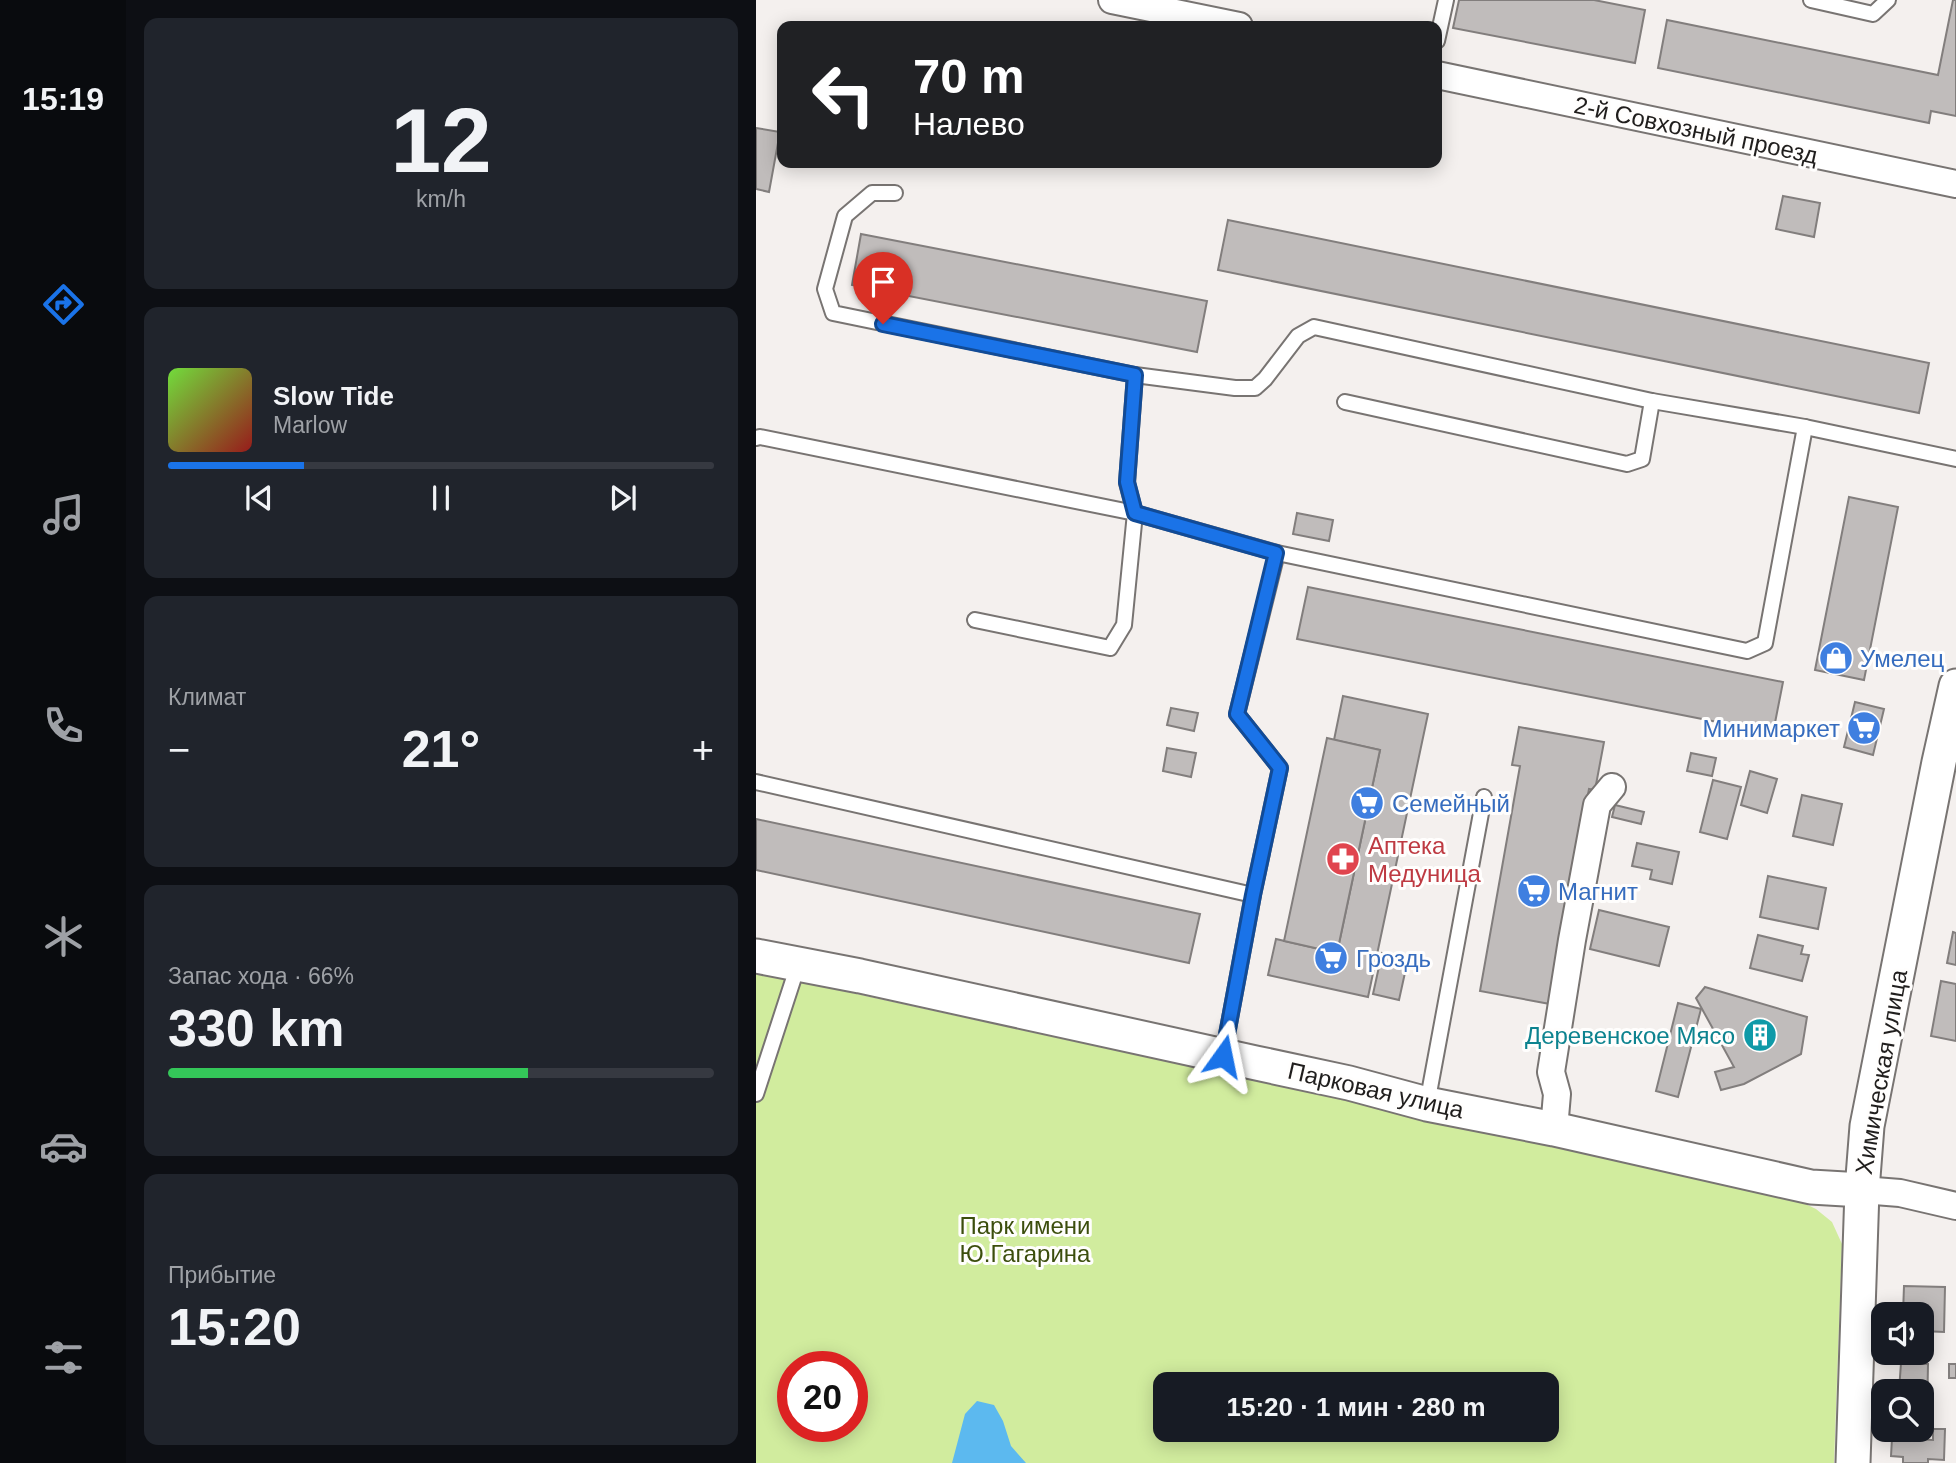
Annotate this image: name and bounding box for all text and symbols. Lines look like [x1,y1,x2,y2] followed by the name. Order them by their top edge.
[798,49,889,140] icon: left
[913,49,1025,103] text: 70 m
[22,81,104,117] text: 15:19
[390,90,492,191] text: 12
[1572,91,1820,169] street label: 2-й Совхозный проезд
[913,106,1025,142] text: Налево
[416,186,466,212] text: km/h
[853,252,913,324] pin
[864,263,902,301] icon: arrive
[39,280,88,329] icon: directions
[273,381,394,411] text: Slow Tide
[273,412,347,438] text: Marlow
[240,479,278,517] icon: previous
[422,479,460,517] icon: pause
[604,479,642,517] icon: next
[39,490,88,539] icon: music
[1817,639,1855,677] shop icon: Умелец
[1860,645,1945,672] place label: Умелец
[168,684,246,710] text: Климат
[39,701,88,750] icon: phone
[1845,709,1883,747] supermarket icon: Минимаркет
[1702,715,1840,742] place label: Минимаркет
[402,720,480,778] text: 21°
[168,729,190,771] text: −
[692,729,714,771] text: +
[1348,784,1386,822] supermarket icon: Семейный
[1392,790,1510,817] place label: Семейный
[1368,832,1481,887] place label: Аптека Медуница
[1324,840,1362,878] pharmacy icon: Аптека Медуница
[1515,872,1553,910] supermarket icon: Магнит
[1558,878,1638,905] place label: Магнит
[39,912,88,961] icon: climate
[1312,939,1350,977] supermarket icon: Гроздь
[1356,945,1431,972] place label: Гроздь
[168,963,354,989] text: Запас хода · 66%
[1850,967,1912,1176] street label: Химическая улица
[168,999,344,1057] text: 330 km
[1741,1016,1779,1054] building icon: Деревенское Мясо
[1186,1019,1260,1093] position arrow
[1525,1022,1735,1049] place label: Деревенское Мясо
[1285,1057,1467,1123] street label: Парковая улица
[39,1122,88,1171] icon: car
[959,1212,1091,1267] park label: Парк имени Ю.Гагарина
[168,1262,276,1288] text: Прибытие
[168,1298,301,1356] text: 15:20
[1871,1302,1934,1442] map controls
[1871,1302,1934,1365] button: sound
[39,1333,88,1382] icon: filters
[777,1351,868,1442] speed limit sign: 20
[1871,1379,1934,1442] button: search
[1226,1392,1486,1422] text: 15:20 · 1 мин · 280 m

